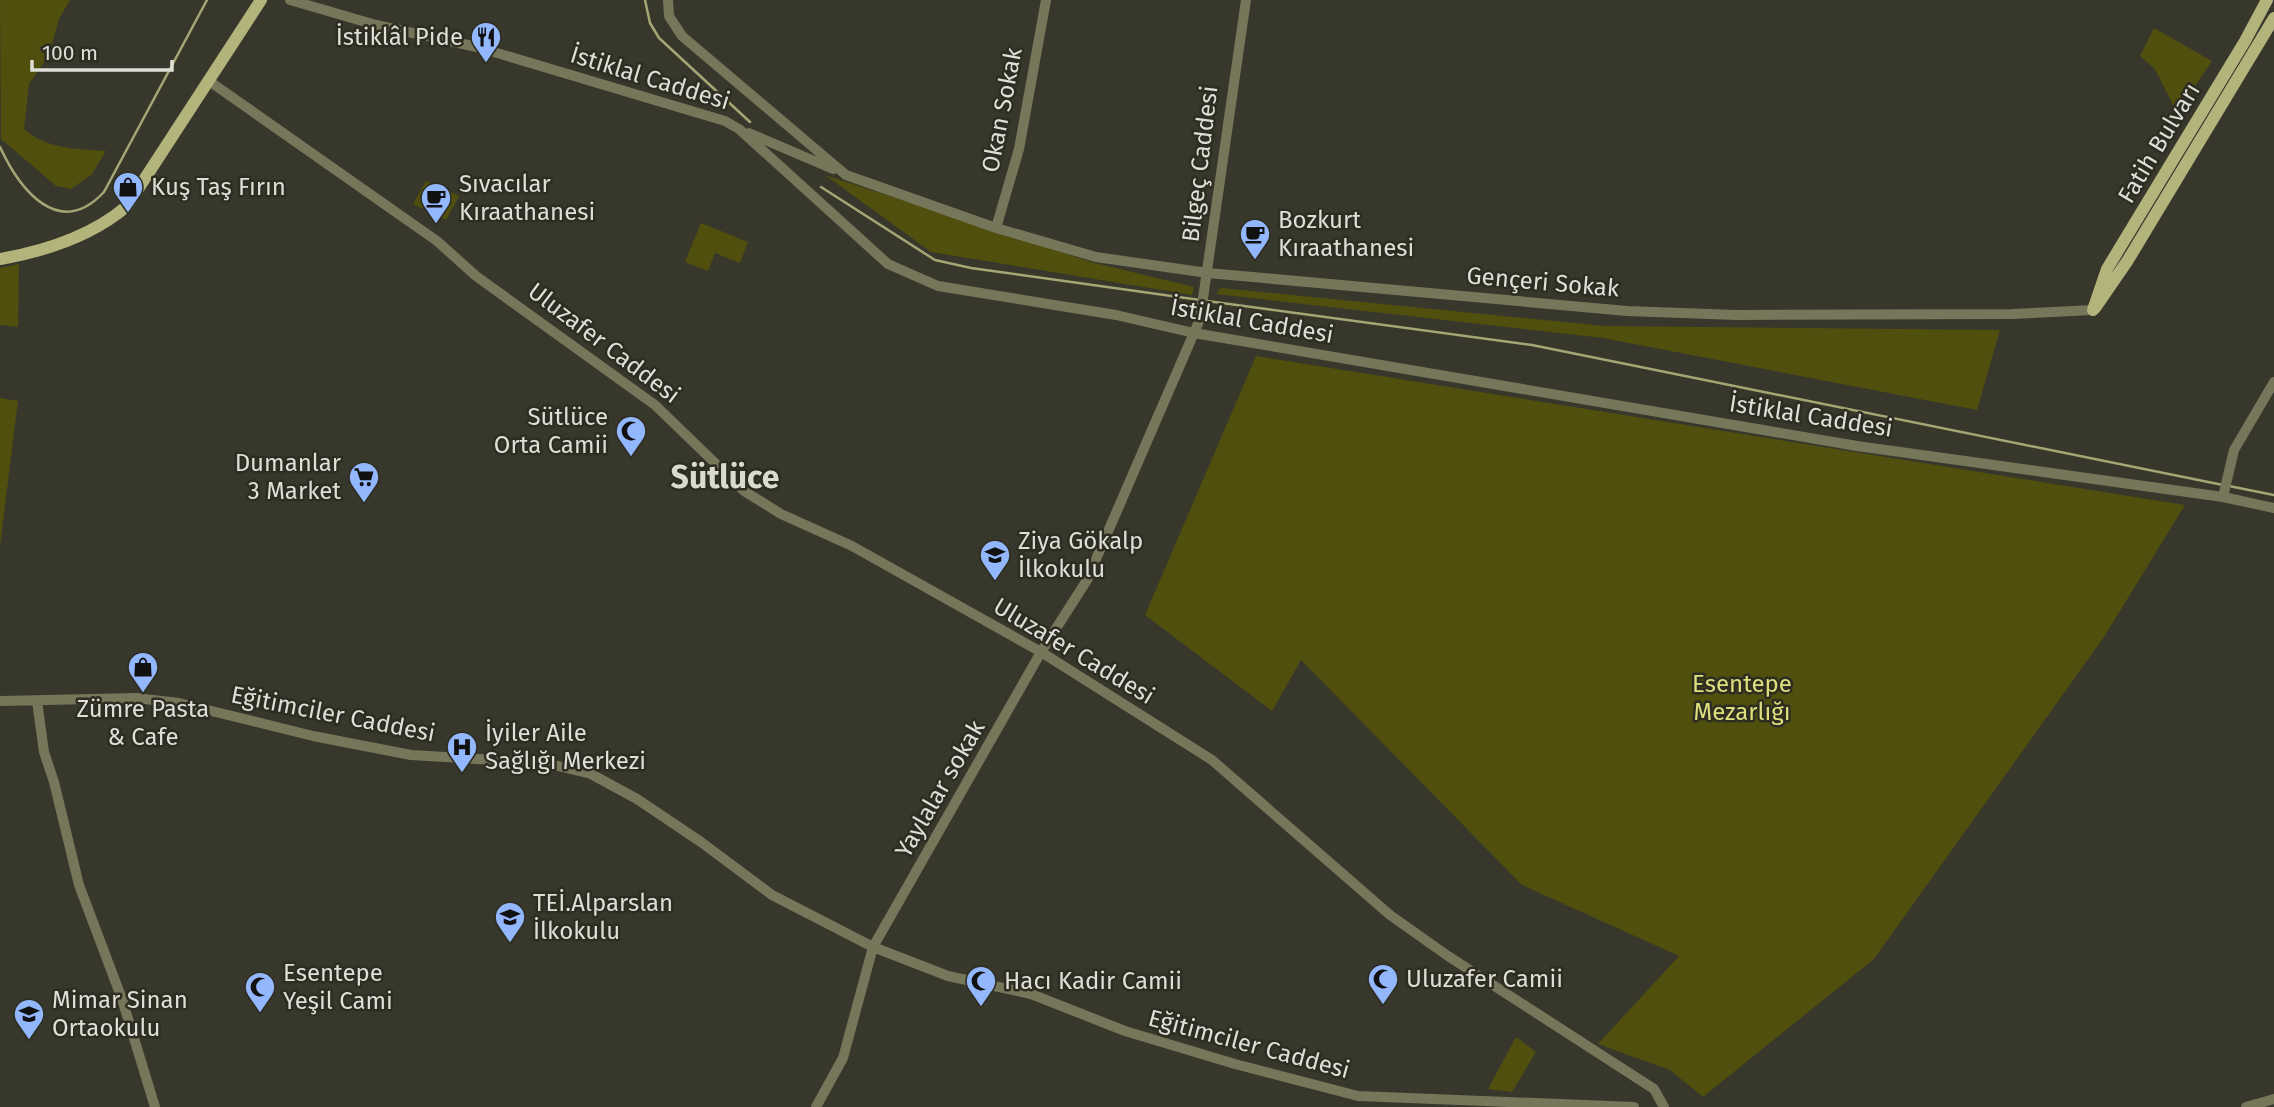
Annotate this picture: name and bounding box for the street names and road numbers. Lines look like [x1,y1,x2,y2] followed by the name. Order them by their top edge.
[567,40,733,116] street label: İstiklal Caddesi
[976,45,1028,175] street label: Okan Sokak
[2112,78,2206,208] street label: Fatih Bulvarı
[1177,84,1223,244] street label: Bilgeç Caddesi
[1466,261,1621,303] street label: Gençeri Sokak
[523,277,685,409] street label: Uluzafer Caddesi
[1168,293,1336,349] street label: İstiklal Caddesi
[1727,389,1895,443] street label: İstiklal Caddesi
[989,592,1159,710] street label: Uluzafer Caddesi
[228,680,438,748] street label: Eğitimciler Caddesi
[889,715,991,863] street label: Yaylalar sokak
[1145,1004,1353,1084] street label: Eğitimciler Caddesi

